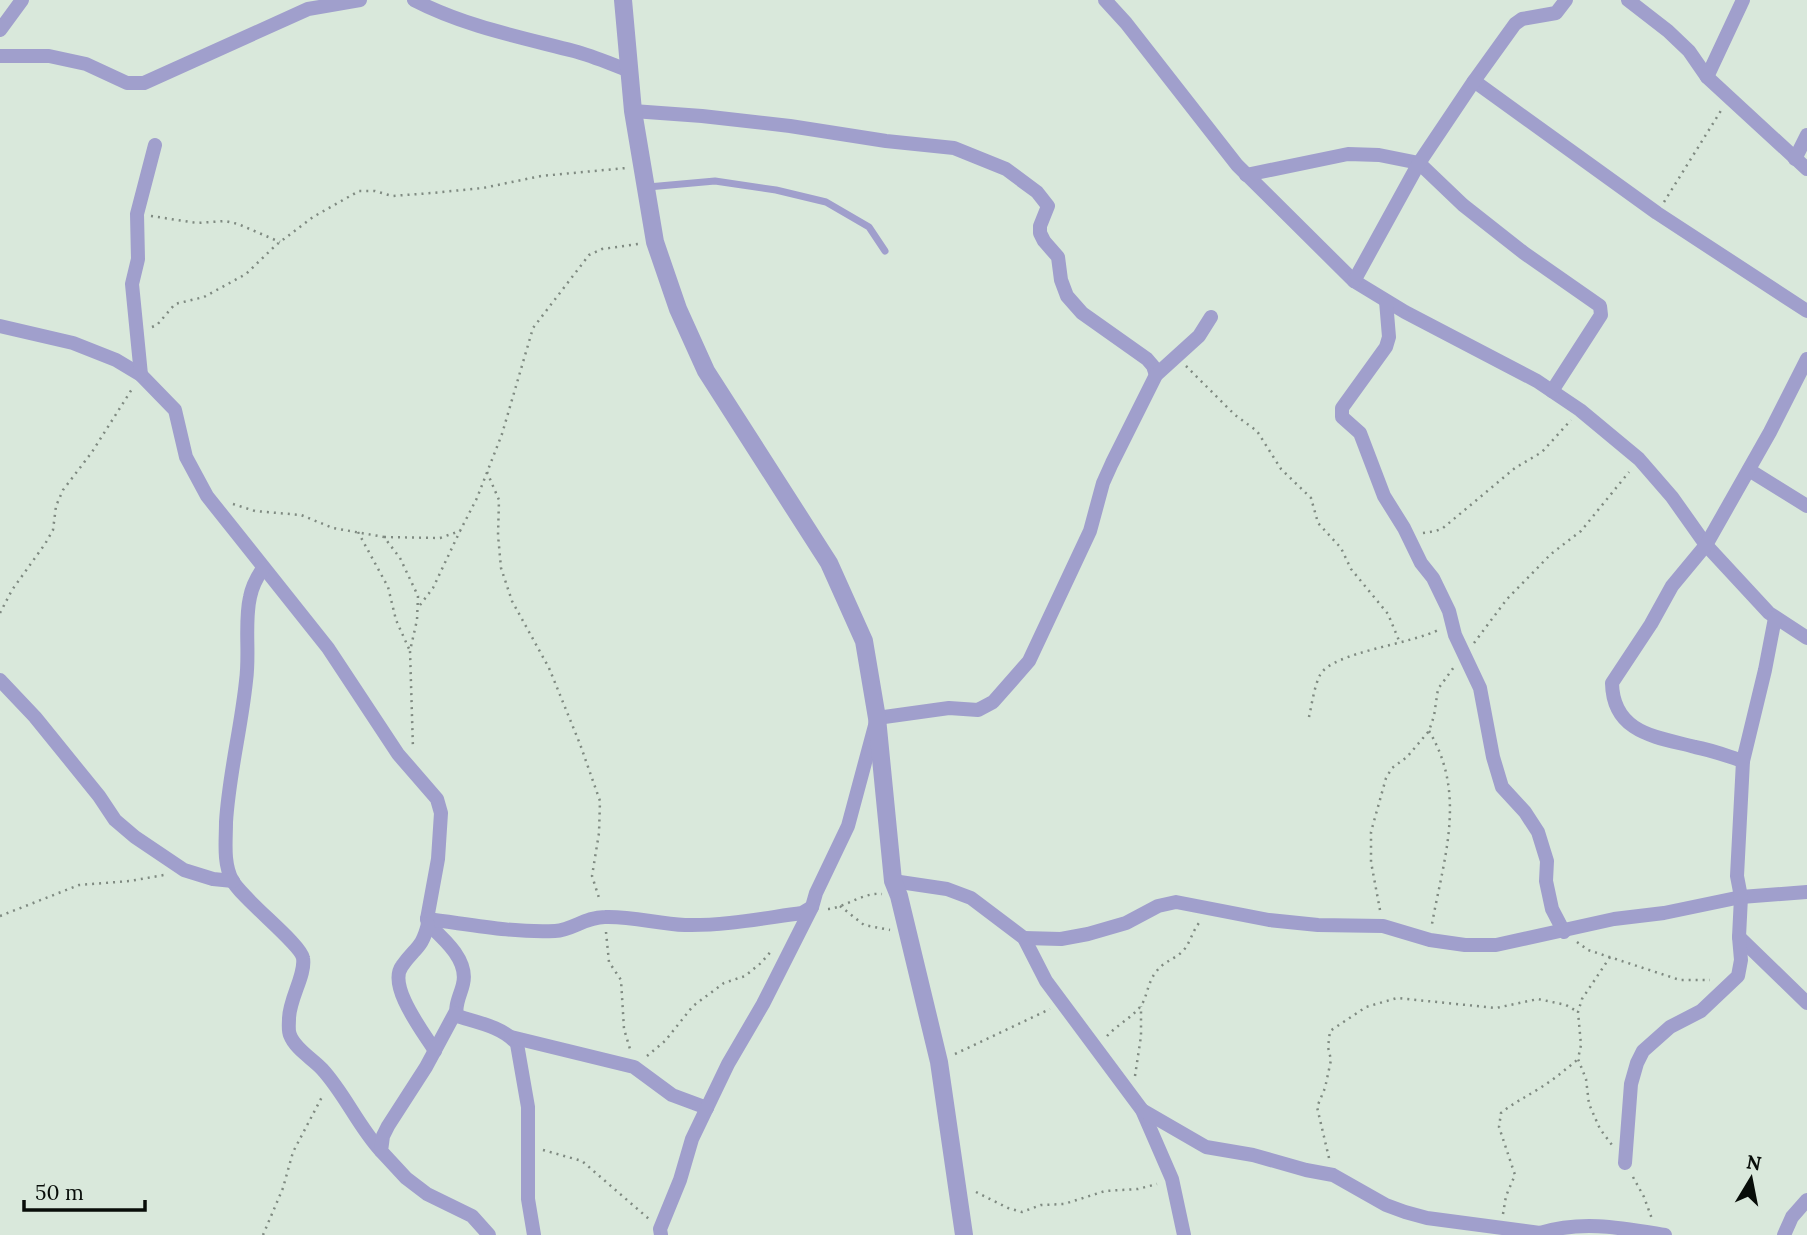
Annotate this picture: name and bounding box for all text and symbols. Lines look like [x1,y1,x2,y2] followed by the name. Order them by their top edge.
[1716,1144,1786,1214] north arrow
[1745,1149,1764,1175] text: N
[24,1168,145,1212] scale bar
[35,1179,84,1206] text: 50 m

